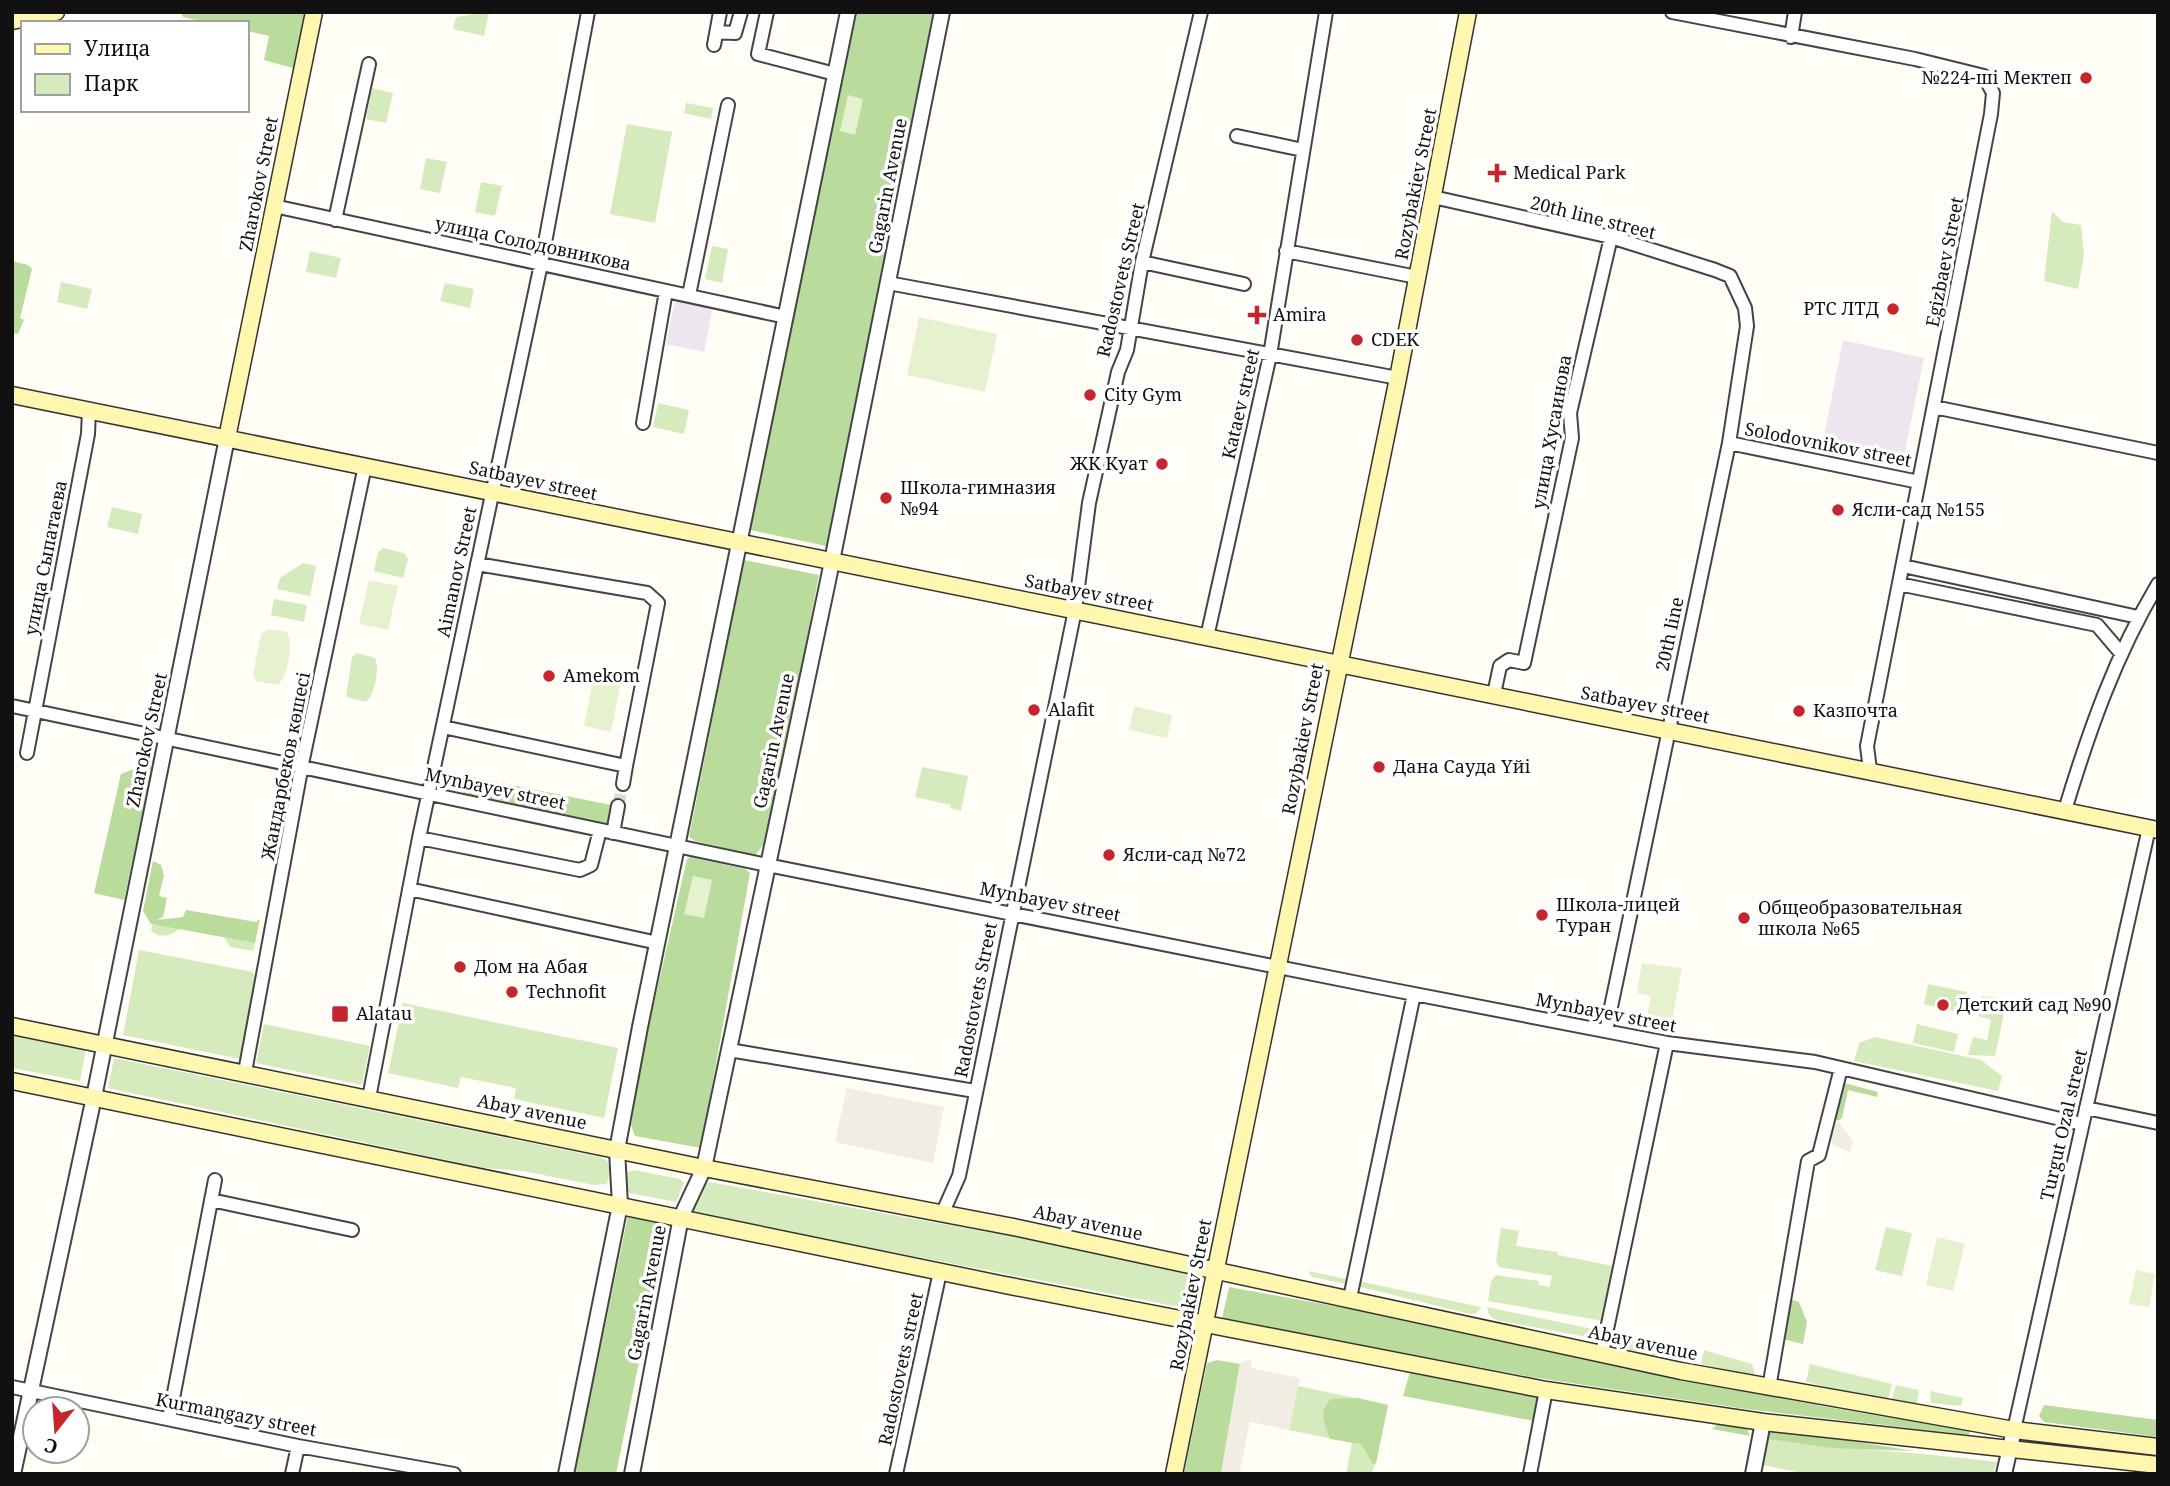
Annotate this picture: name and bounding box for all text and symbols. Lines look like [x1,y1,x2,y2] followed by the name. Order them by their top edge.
[21,21,248,112] legend
[84,34,151,62] text: Улица
[1921,65,2072,89] place label: №224-ші Мектеп
[84,69,139,97] text: Парк
[2078,70,2094,86] marker: №224-ші Мектеп
[1389,106,1441,262] street label: Rozybakiev Street
[233,114,283,253] street label: Zharokov Street
[862,116,912,256] street label: Gagarin Avenue
[1513,160,1626,184] place label: Medical Park
[1487,163,1507,183] marker: Medical Park
[1528,190,1658,244] street label: 20th line street
[1920,195,1968,329] street label: Egizbaev Street
[1091,200,1149,359] street label: Radostovets Street
[433,210,634,276] street label: улица Солодовникова
[1803,296,1879,320] place label: РТС ЛТД
[1885,301,1901,317] marker: РТС ЛТД
[1273,302,1327,326] place label: Amira
[1247,305,1267,325] marker: Amira
[1371,327,1419,351] place label: CDEK
[1349,332,1365,348] marker: CDEK
[1216,346,1264,461] street label: Kataev street
[1526,353,1576,511] street label: улица Хусаинова
[1104,382,1182,406] place label: City Gym
[1082,387,1098,403] marker: City Gym
[1743,416,1914,472] street label: Solodovnikov street
[1069,451,1148,475] place label: ЖК Куат
[467,455,600,505] street label: Satbayev street
[1154,456,1170,472] marker: ЖК Куат
[900,475,1056,520] place label: Школа-гимназия №94
[18,478,72,638] street label: улица Сыпатаева
[878,490,894,506] marker: Школа-гимназия №94
[1851,497,1985,521] place label: Ясли-сад №155
[1830,502,1846,518] marker: Ясли-сад №155
[430,504,482,639] street label: Aimanov Street
[1023,568,1156,616] street label: Satbayev street
[1649,595,1689,673] street label: 20th line
[1276,661,1328,817] street label: Rozybakiev Street
[563,663,640,687] place label: Amekom
[541,668,557,684] marker: Amekom
[120,670,172,809] street label: Zharokov Street
[255,670,315,863] street label: Жандарбеков көшесі
[747,671,799,811] street label: Gagarin Avenue
[1579,680,1712,728] street label: Satbayev street
[1048,697,1095,721] place label: Alafit
[1813,698,1898,722] place label: Казпочта
[1026,702,1042,718] marker: Alafit
[1791,703,1807,719] marker: Казпочта
[1393,754,1531,778] place label: Дана Сауда Үйі
[1371,759,1387,775] marker: Дана Сауда Үйі
[423,761,568,815] street label: Mynbayev street
[1122,842,1246,866] place label: Ясли-сад №72
[1101,847,1117,863] marker: Ясли-сад №72
[978,876,1123,926] street label: Mynbayev street
[1556,892,1680,937] place label: Школа-лицей Туран
[1758,895,1963,940] place label: Общеобразовательная школа №65
[1534,907,1550,923] marker: Школа-лицей Туран
[1736,910,1752,926] marker: Общеобразовательная школа №65
[948,920,1002,1079] street label: Radostovets Street
[474,954,588,978] place label: Дом на Абая
[452,959,468,975] marker: Дом на Абая
[526,979,606,1003] place label: Technofit
[504,984,520,1000] marker: Technofit
[1534,987,1679,1037] street label: Mynbayev street
[1957,992,2112,1016] place label: Детский сад №90
[1935,997,1951,1013] marker: Детский сад №90
[356,1001,413,1025] place label: Alatau
[330,1004,350,1024] marker: Alatau
[2034,1047,2092,1203] street label: Turgut Ozal street
[475,1088,589,1134] street label: Abay avenue
[1031,1199,1145,1245] street label: Abay avenue
[1164,1217,1216,1373] street label: Rozybakiev Street
[621,1223,671,1363] street label: Gagarin Avenue
[872,1290,928,1448] street label: Radostovets street
[1586,1319,1700,1365] street label: Abay avenue
[154,1387,319,1441] street label: Kurmangazy street
[21,1395,91,1465] north arrow
[41,1432,61,1461] text: С

